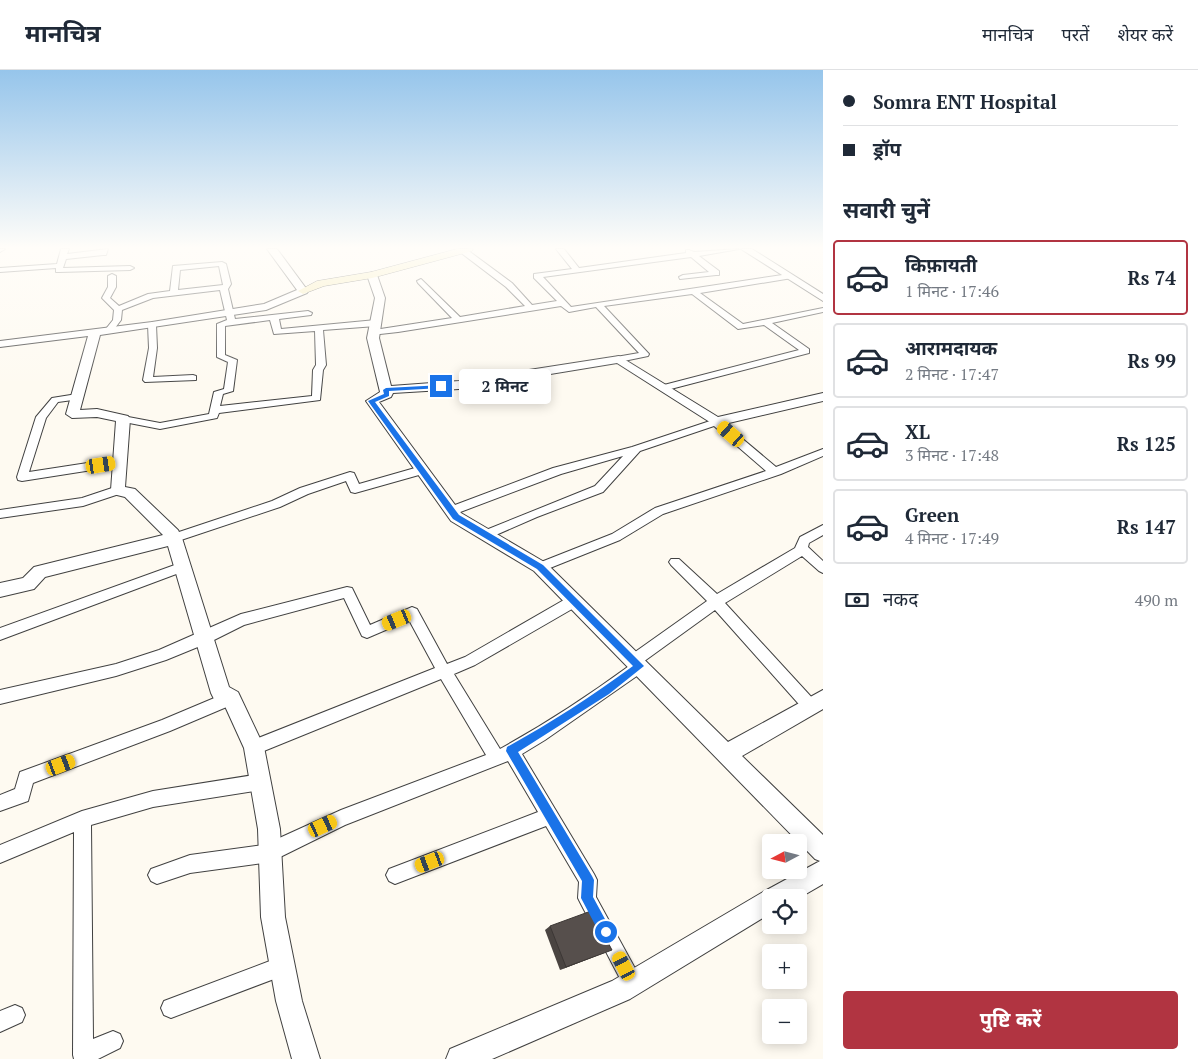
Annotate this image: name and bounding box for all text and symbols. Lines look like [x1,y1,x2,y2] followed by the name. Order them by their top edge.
[25,17,101,49] text: मानचित्र
[982,22,1034,46] text: मानचित्र
[1062,22,1089,46] text: परतें
[1117,22,1173,46] text: शेयर करें
[873,89,1057,114] text: Somra ENT Hospital
[873,136,901,161] text: ड्रॉप
[843,195,930,224] text: सवारी चुनें
[905,252,977,277] text: किफ़ायती
[845,255,890,300] icon: car
[1128,265,1176,290] text: Rs 74
[905,280,999,302] text: 1 मिनट · 17:46
[905,335,997,360] text: आरामदायक
[845,338,890,383] icon: car
[1128,348,1176,373] text: Rs 99
[905,363,999,385] text: 2 मिनट · 17:47
[458,368,551,404] callout: 2 मिनट
[430,375,452,397] route end
[482,375,528,397] text: 2 मिनट
[714,418,747,450] car
[905,419,930,444] text: XL
[845,421,890,466] icon: car
[1117,431,1176,456] text: Rs 125
[905,444,999,466] text: 3 मिनट · 17:48
[85,455,116,475] car
[905,502,959,527] text: Green
[845,504,890,549] icon: car
[1117,514,1176,539] text: Rs 147
[905,527,999,549] text: 4 मिनट · 17:49
[843,586,871,614] icon: cash
[883,586,918,611] text: नकद
[1135,589,1178,611] text: 490 m
[380,607,413,633] car
[44,753,77,777] car
[306,813,339,839] car
[762,834,808,879] north arrow
[762,834,807,1044] map controls
[413,850,446,874] car
[762,889,807,934] button: locate
[595,921,617,943] route start
[762,944,807,989] button: +
[610,949,637,983] car
[843,991,1178,1049] button: पुष्टि करें
[762,999,807,1044] button: −

